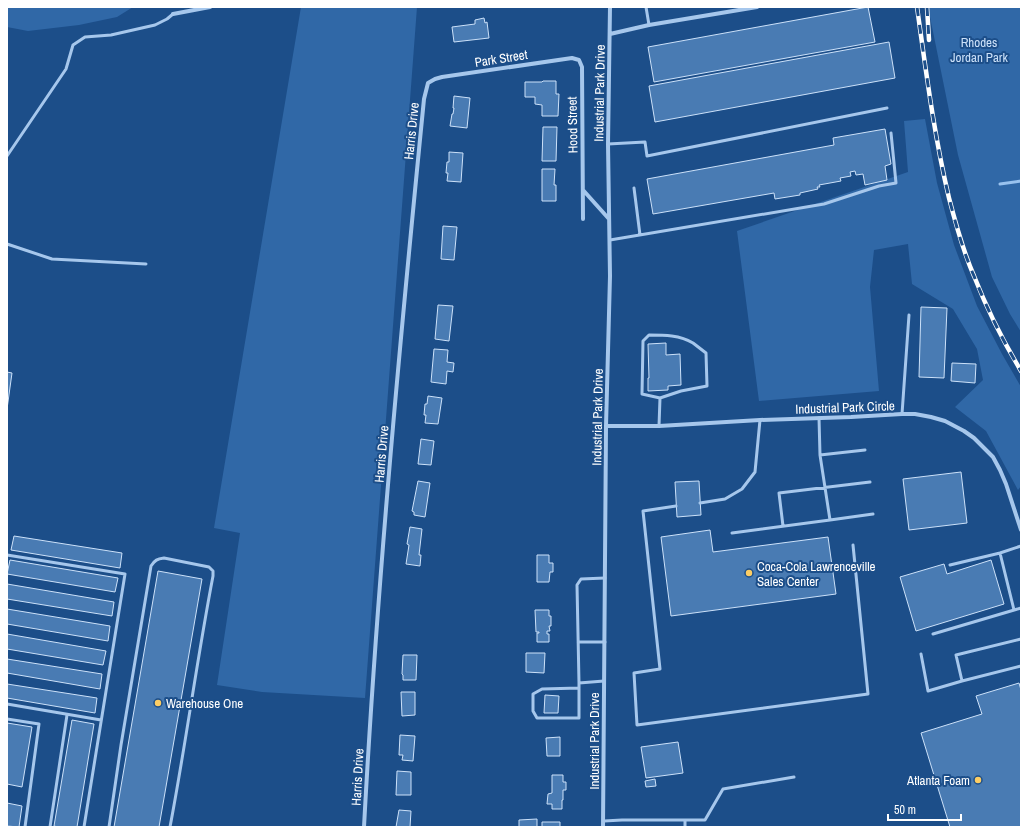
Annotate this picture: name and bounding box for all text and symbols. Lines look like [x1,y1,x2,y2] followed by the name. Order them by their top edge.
[950,34,1008,66] park label: Rhodes Jordan Park
[590,44,609,142] street label: Industrial Park Drive
[473,46,529,71] street label: Park Street
[564,96,581,154] street label: Hood Street
[400,102,423,161] street label: Harris Drive
[588,368,607,466] street label: Industrial Park Drive
[795,397,895,418] street label: Industrial Park Circle
[371,425,392,483] street label: Harris Drive
[757,558,876,590] place label: Coca-Cola Lawrenceville Sales Center
[744,568,754,578] marker: Coca-Cola Lawrenceville Sales Center
[586,692,603,790] street label: Industrial Park Drive
[166,695,243,712] place label: Warehouse One
[153,698,163,708] marker: Warehouse One
[348,748,367,806] street label: Harris Drive
[906,772,970,789] place label: Atlanta Foam
[973,775,983,785] marker: Atlanta Foam
[888,796,961,822] scale bar
[894,802,916,818] text: 50 m

